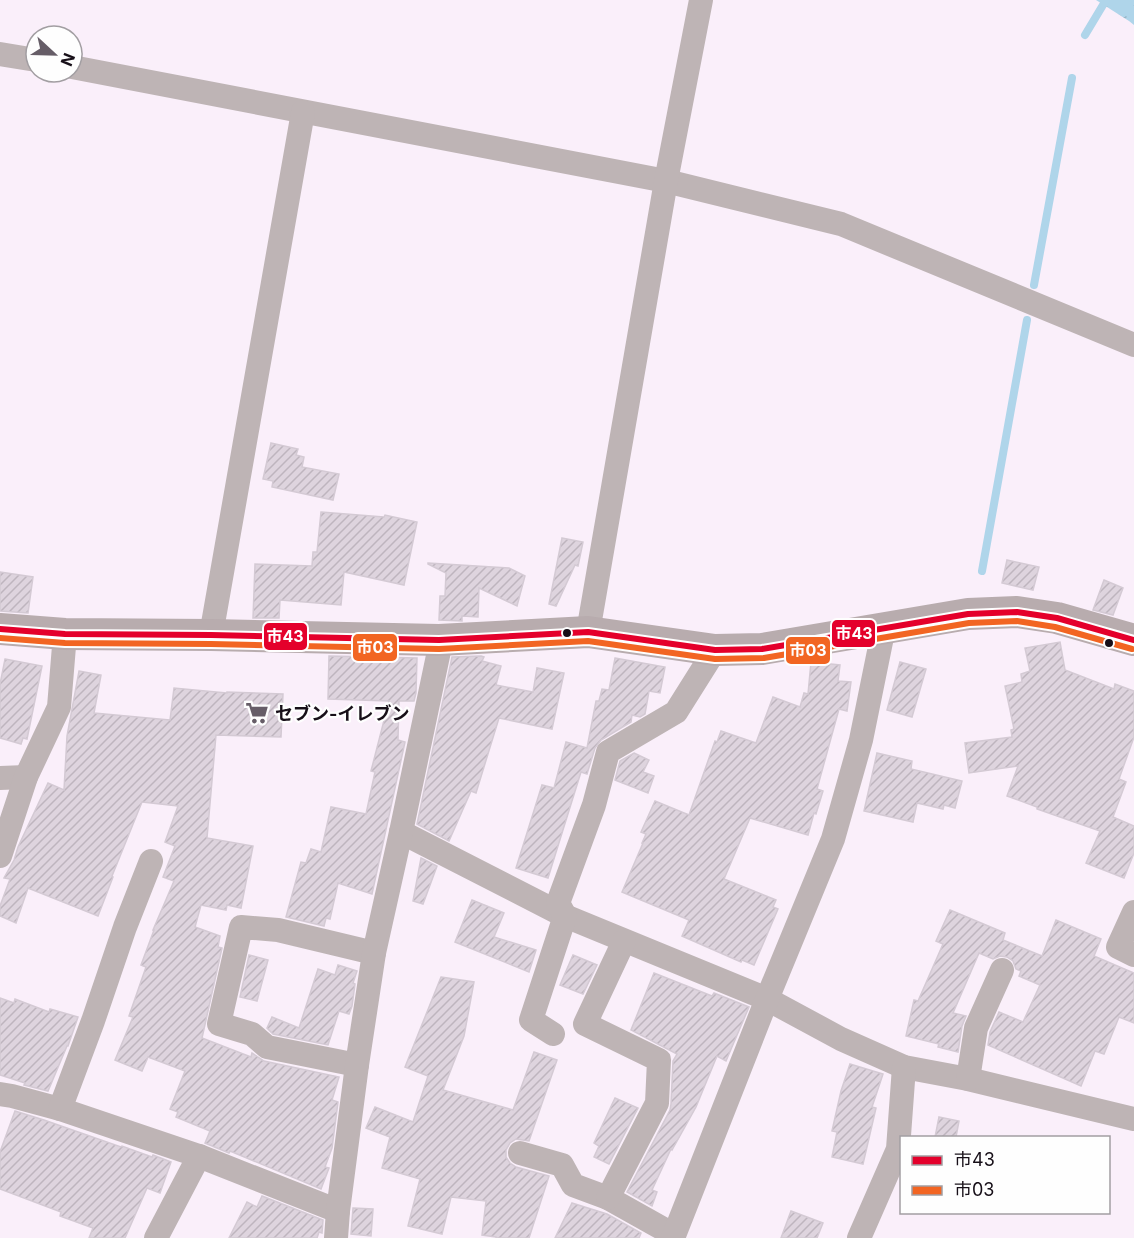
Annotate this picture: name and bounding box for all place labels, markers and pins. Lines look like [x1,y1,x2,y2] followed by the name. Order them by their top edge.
[561,627,573,639] unlabelled marker
[1103,637,1115,649] unlabelled marker
[244,700,270,726] supermarket icon: セブン-イレブン
[275,703,409,724] place label: セブン-イレブン

